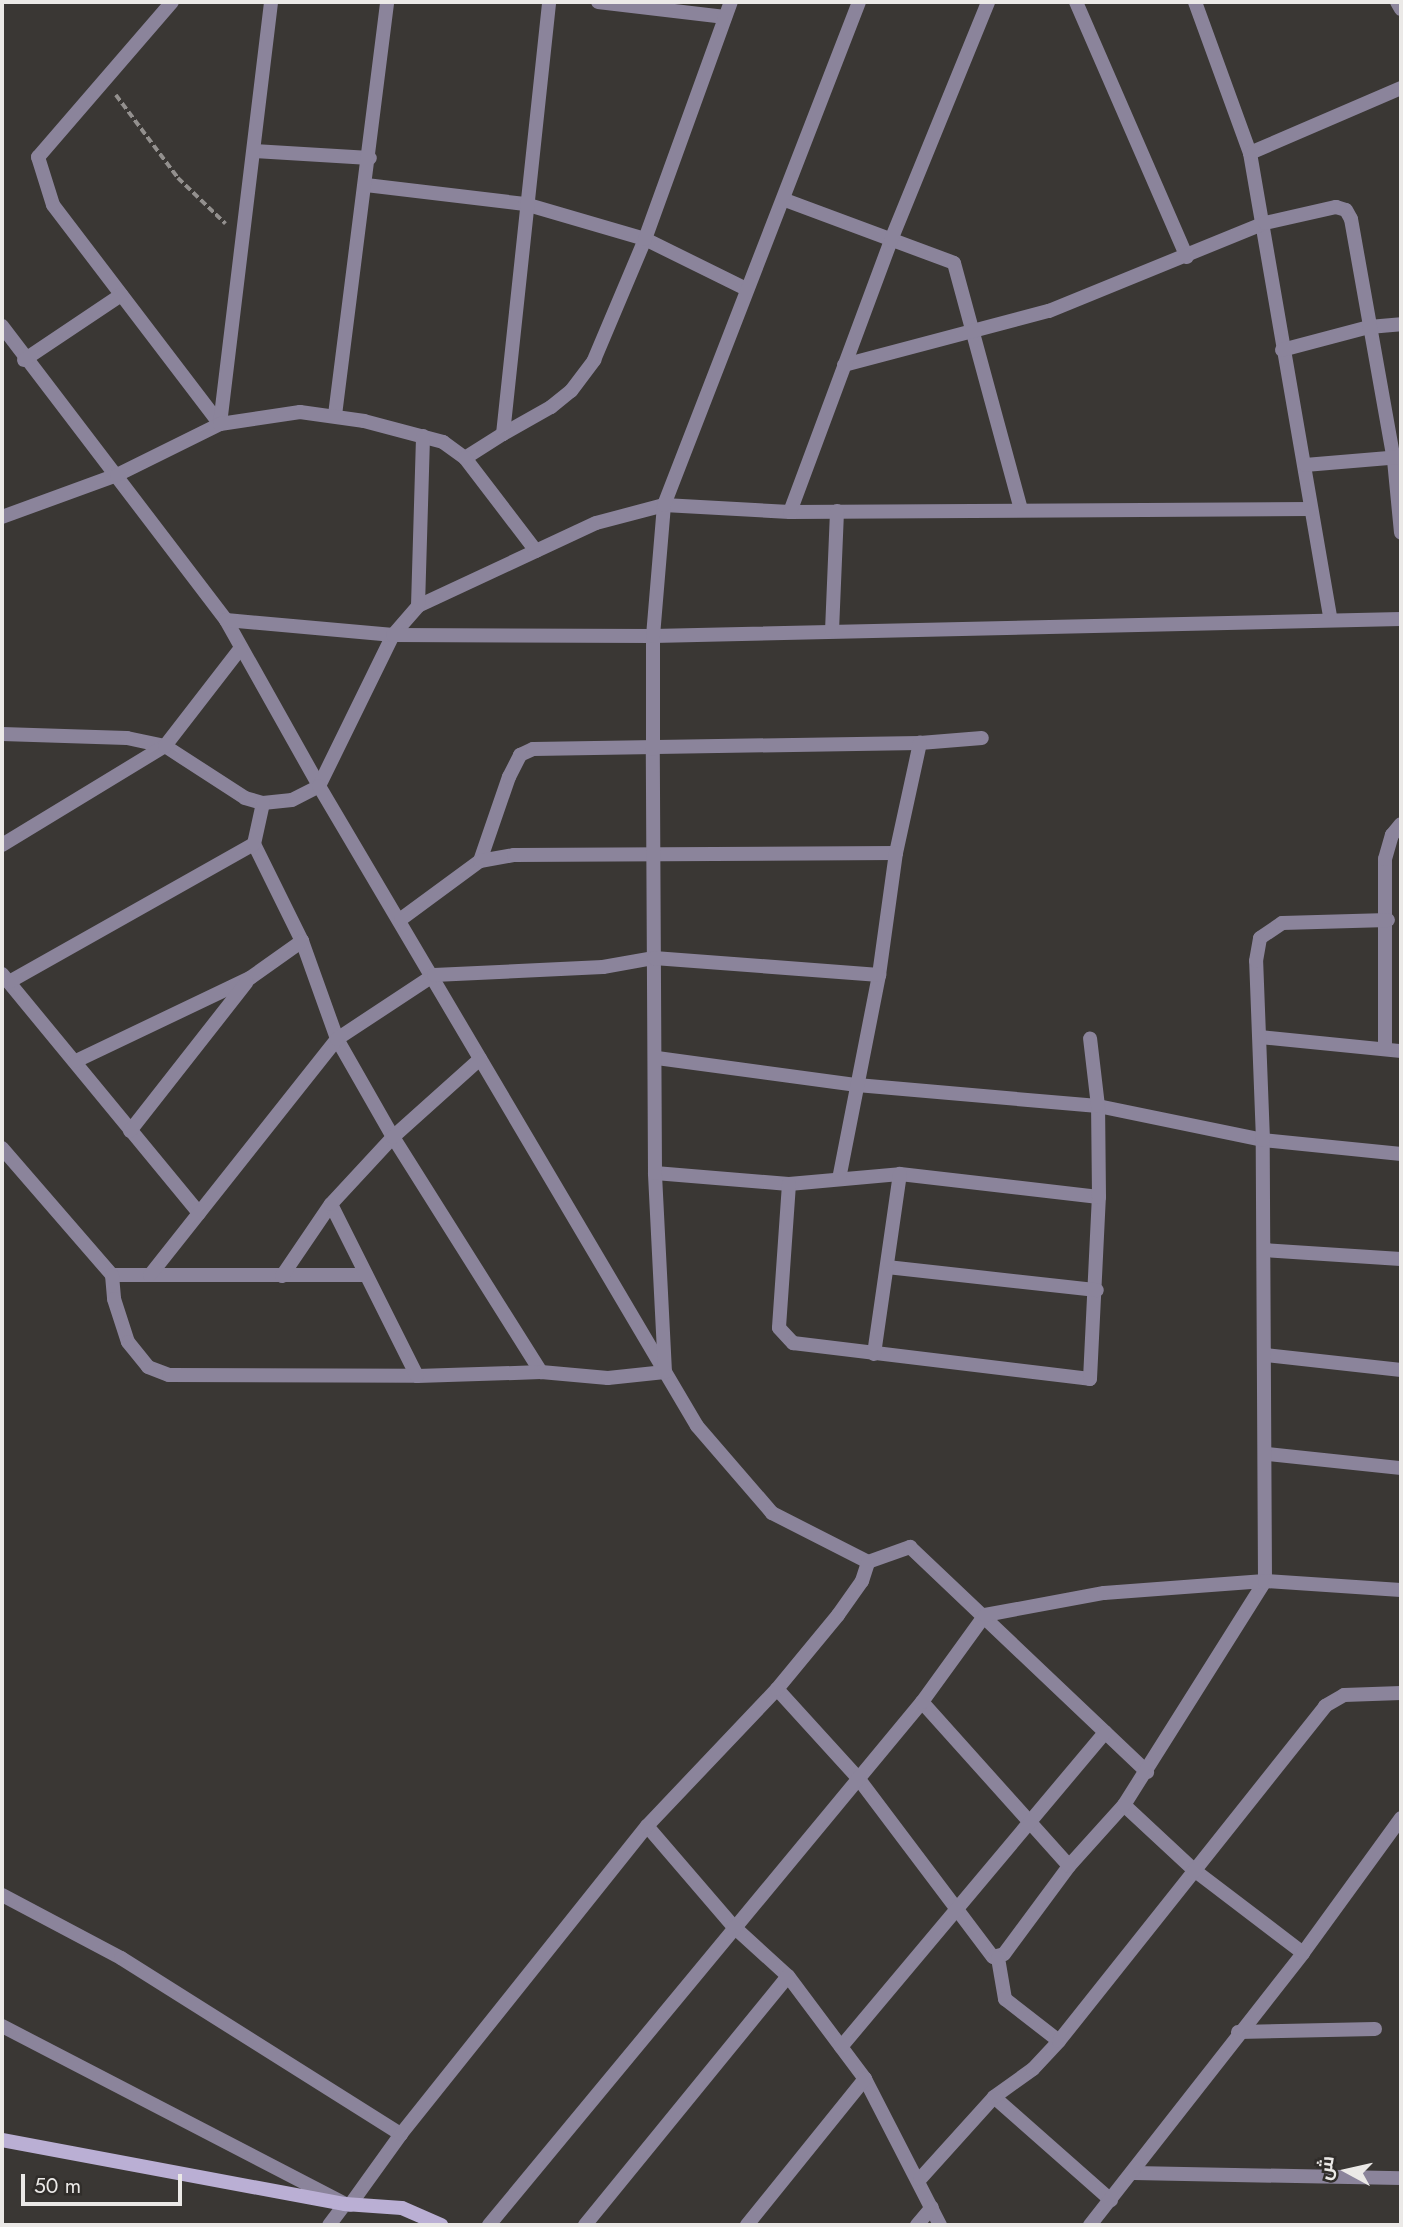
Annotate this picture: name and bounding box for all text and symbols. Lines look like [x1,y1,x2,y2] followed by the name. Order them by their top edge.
[1312,2136,1382,2206] north arrow
[1311,2154,1341,2182] text: ش
[24,2160,186,2204] scale bar
[34,2171,81,2201] text: 50 m

